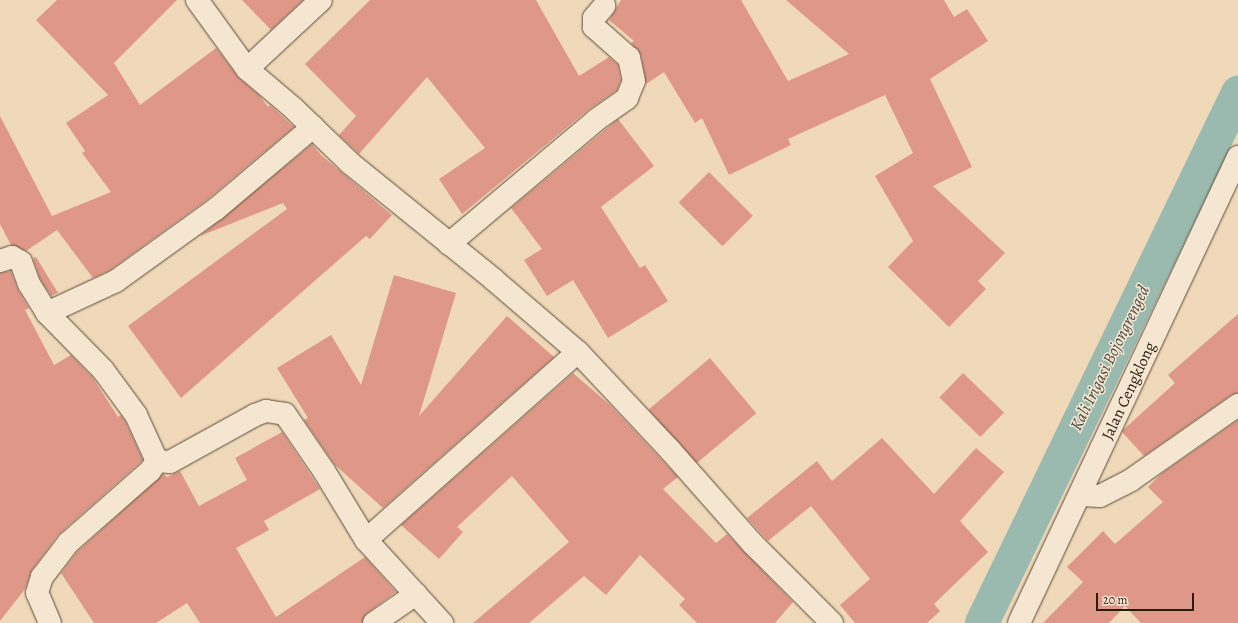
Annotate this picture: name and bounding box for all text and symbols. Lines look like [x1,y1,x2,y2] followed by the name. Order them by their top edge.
[1066,282,1154,434] water label: Kali Irigasi Bojongrenged
[1098,339,1160,443] street label: Jalan Cengklong
[1098,585,1196,611] scale bar
[1103,592,1127,608] text: 20 m

